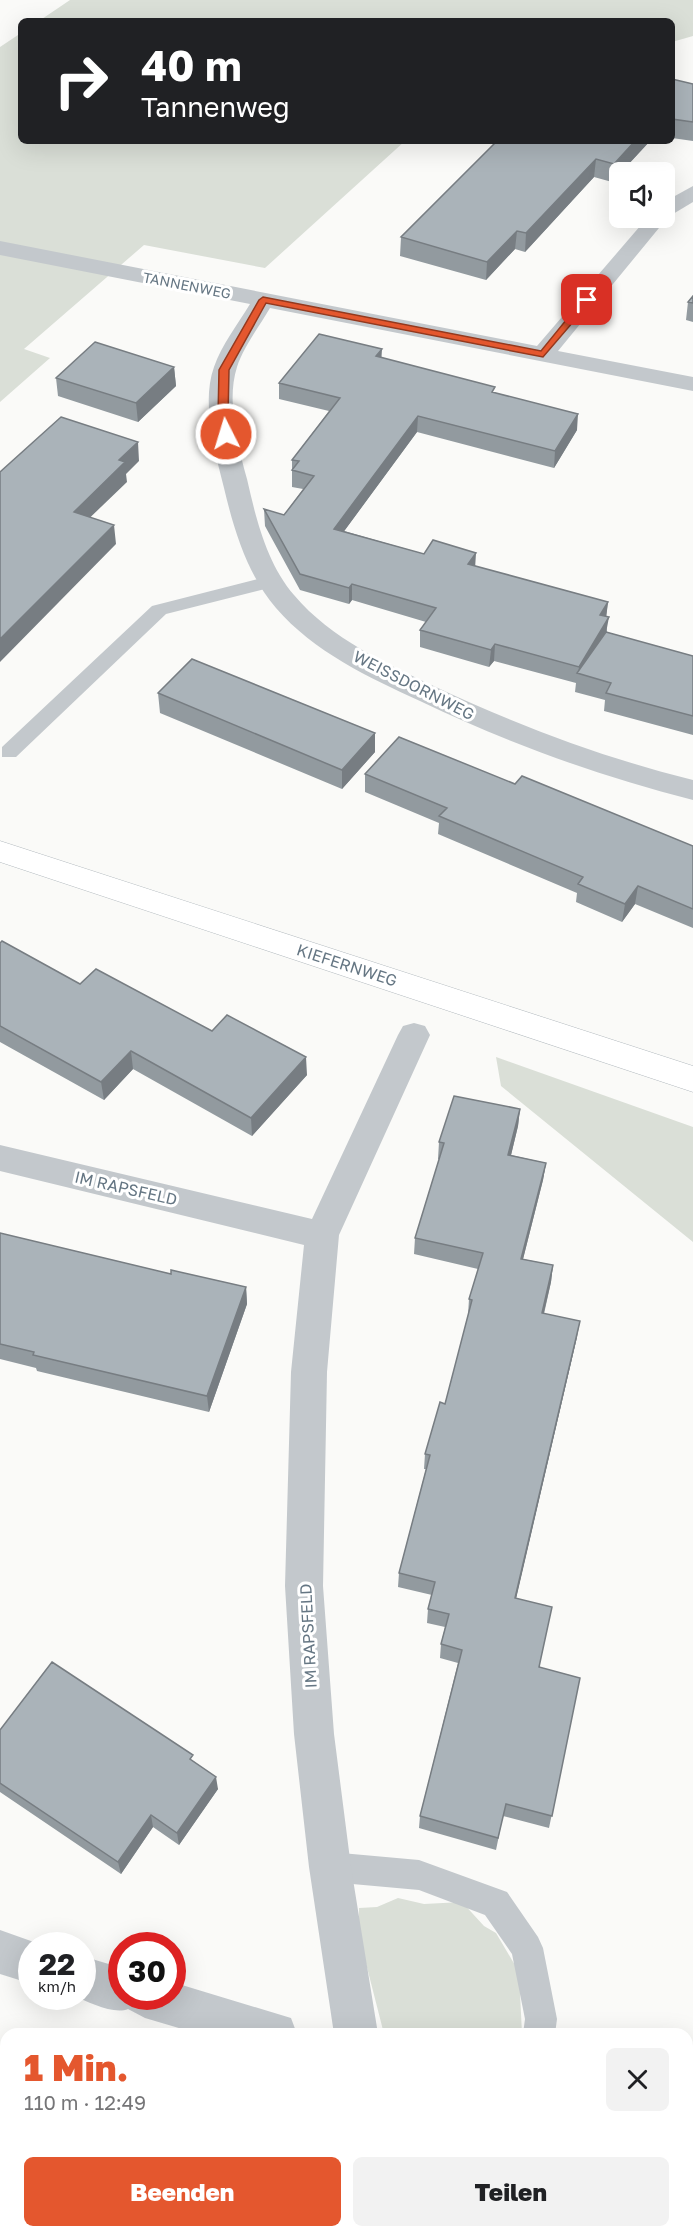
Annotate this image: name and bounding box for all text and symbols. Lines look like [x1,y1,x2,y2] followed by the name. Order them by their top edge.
[141,40,242,90] text: 40 m
[42,42,120,120] icon: right
[141,91,290,123] text: Tannenweg
[609,162,675,228] map controls
[609,162,675,228] button: sound
[142,268,233,302] street label: TANNENWEG
[561,274,612,325] pin
[570,283,603,316] icon: arrive
[194,402,258,466] position arrow
[350,646,478,724] street label: WEISSDORNWEG
[294,939,400,991] street label: KIEFERNWEG
[73,1166,179,1210] street label: IM RAPSFELD
[295,1583,321,1689] street label: IM RAPSFELD
[108,1932,186,2010] speed limit sign: 30
[39,1946,75,1982] text: 22
[38,1977,76,1995] text: km/h
[24,2046,128,2089] text: 1 Min.
[606,2048,669,2111] button: close
[24,2090,146,2114] text: 110 m · 12:49
[24,2157,341,2226] button: Beenden
[353,2157,669,2226] button: Teilen

